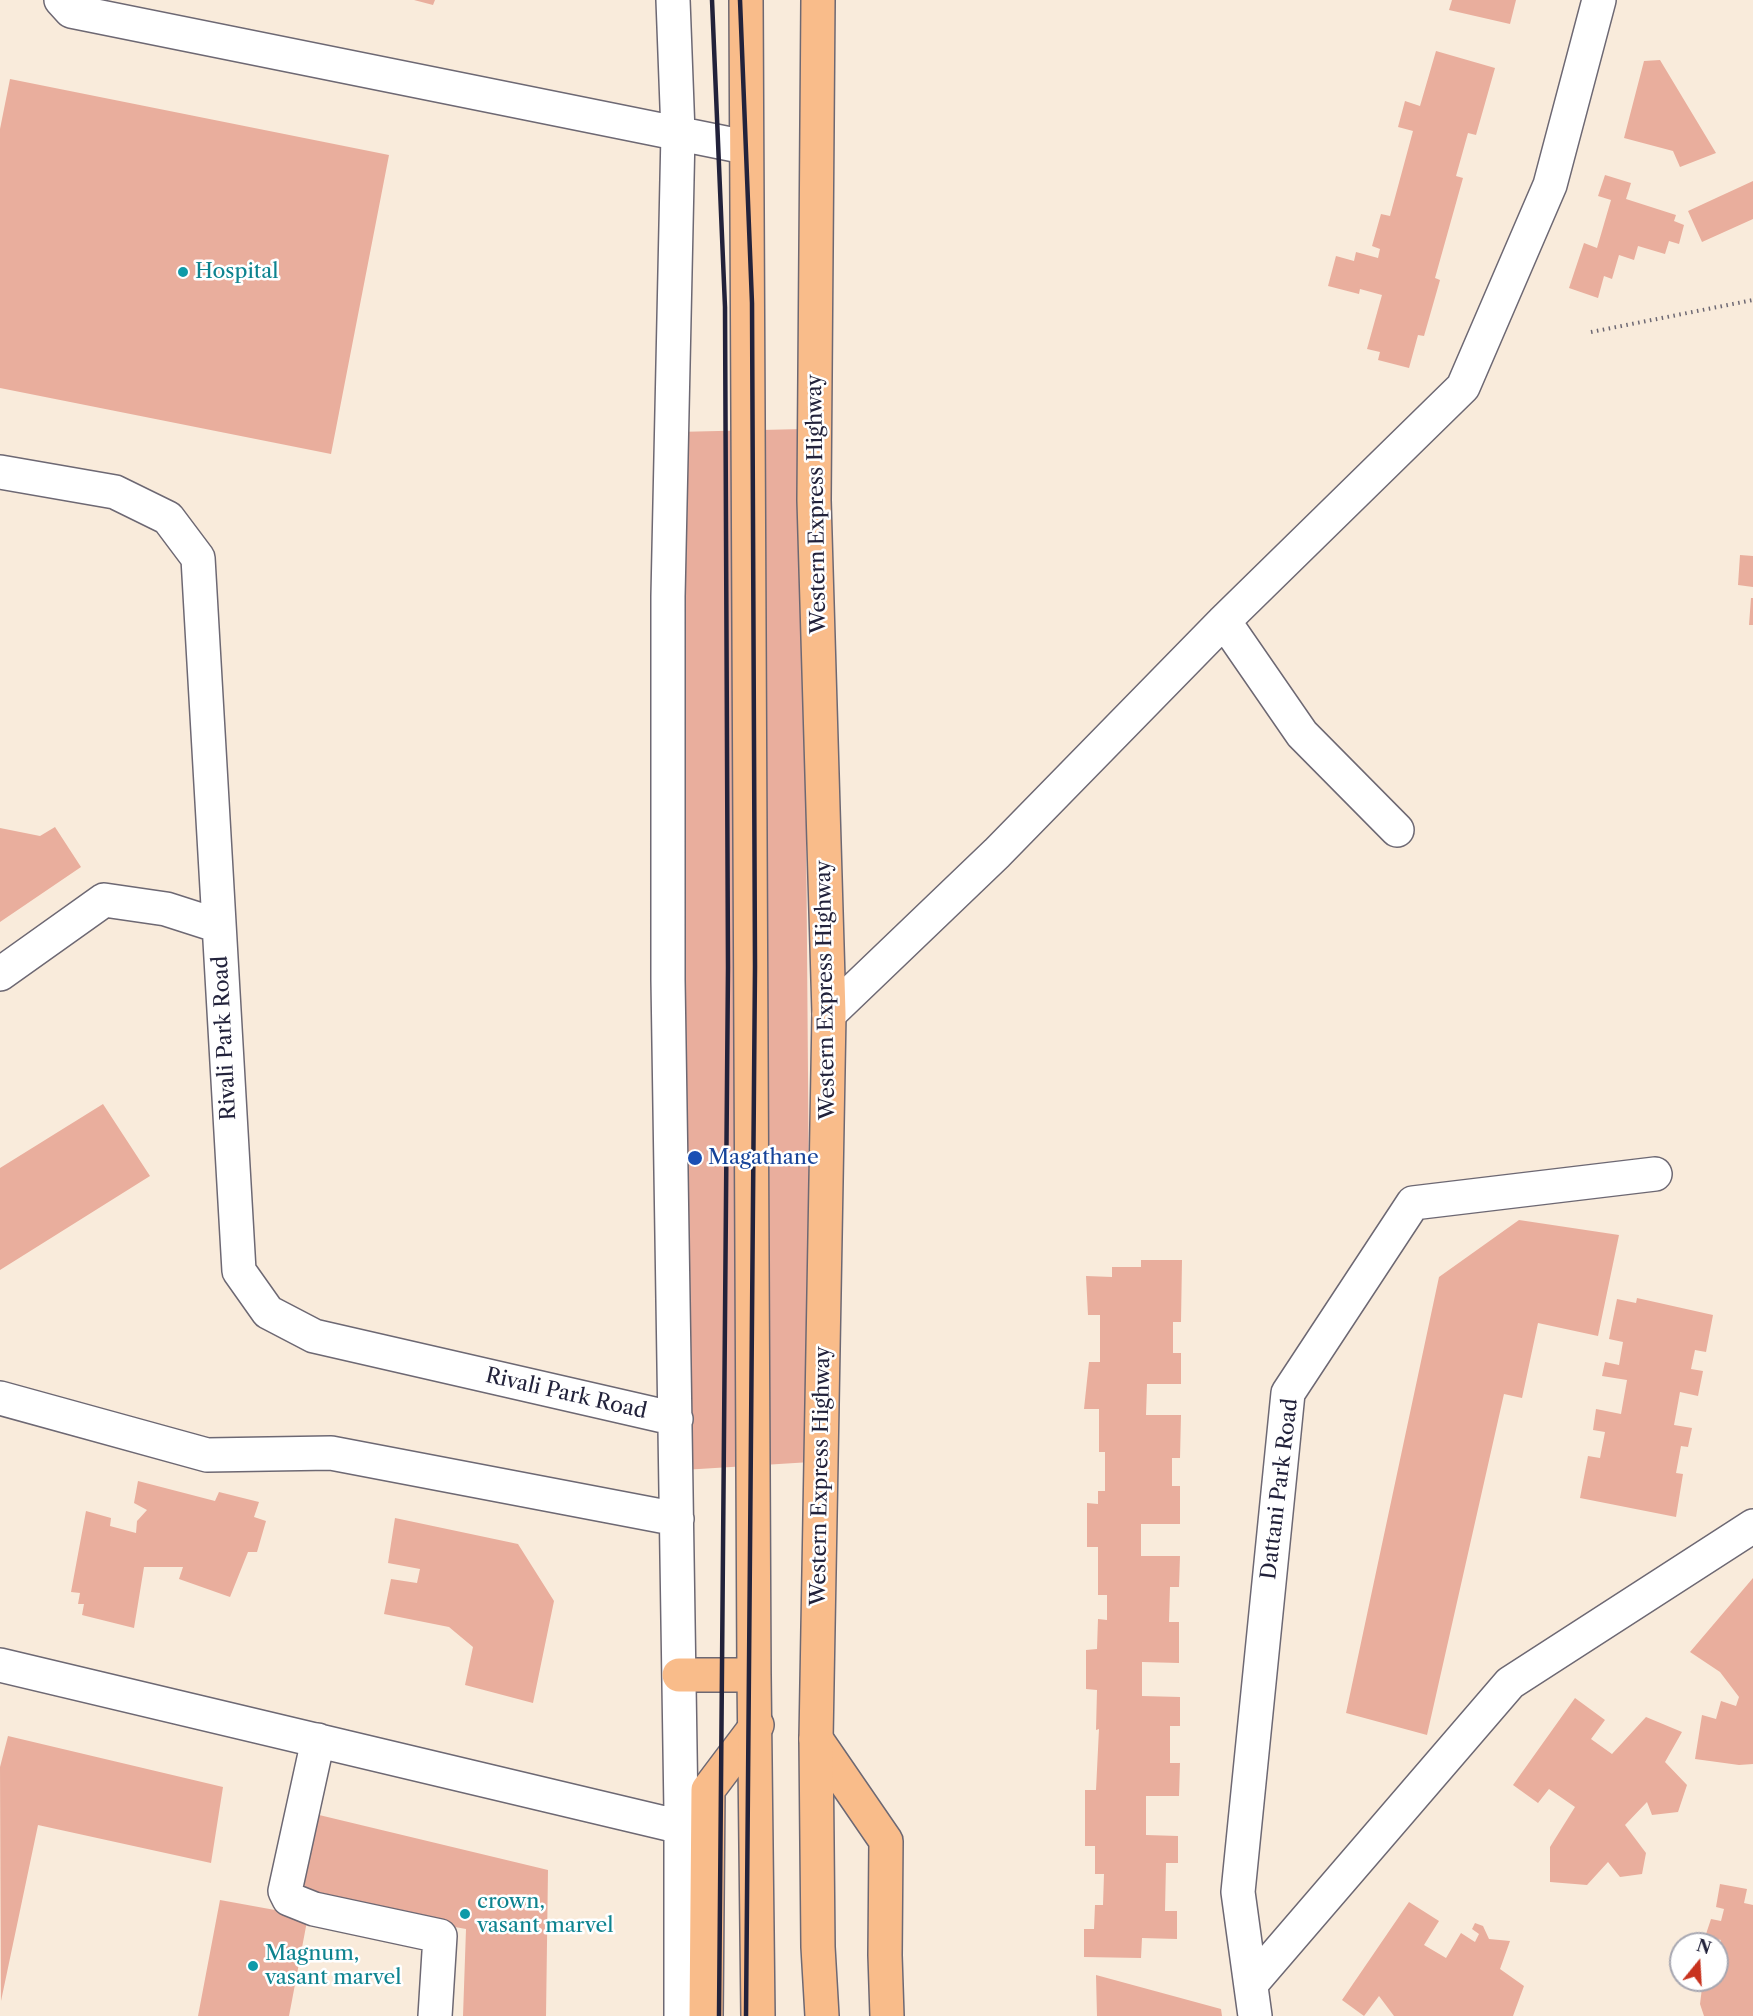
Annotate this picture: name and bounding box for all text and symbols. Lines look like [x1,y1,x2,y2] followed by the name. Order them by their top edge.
[195,259,279,285] place label: Hospital
[176,265,190,279] marker: Hospital
[802,374,832,634] street label: Western Express Highway
[811,860,841,1120] street label: Western Express Highway
[208,955,242,1121] street label: Rivali Park Road
[708,1145,819,1171] place label: Magathane
[686,1149,704,1167] marker: Magathane
[806,1346,836,1606] street label: Western Express Highway
[483,1363,649,1425] street label: Rivali Park Road
[1256,1397,1304,1581] street label: Dattani Park Road
[477,1889,613,1939] place label: crown, vasant marvel
[458,1907,472,1921] marker: crown, vasant marvel
[1669,1932,1729,1992] north arrow
[1694,1935,1714,1958] text: N
[265,1941,401,1991] place label: Magnum, vasant marvel
[246,1959,260,1973] marker: Magnum, vasant marvel

